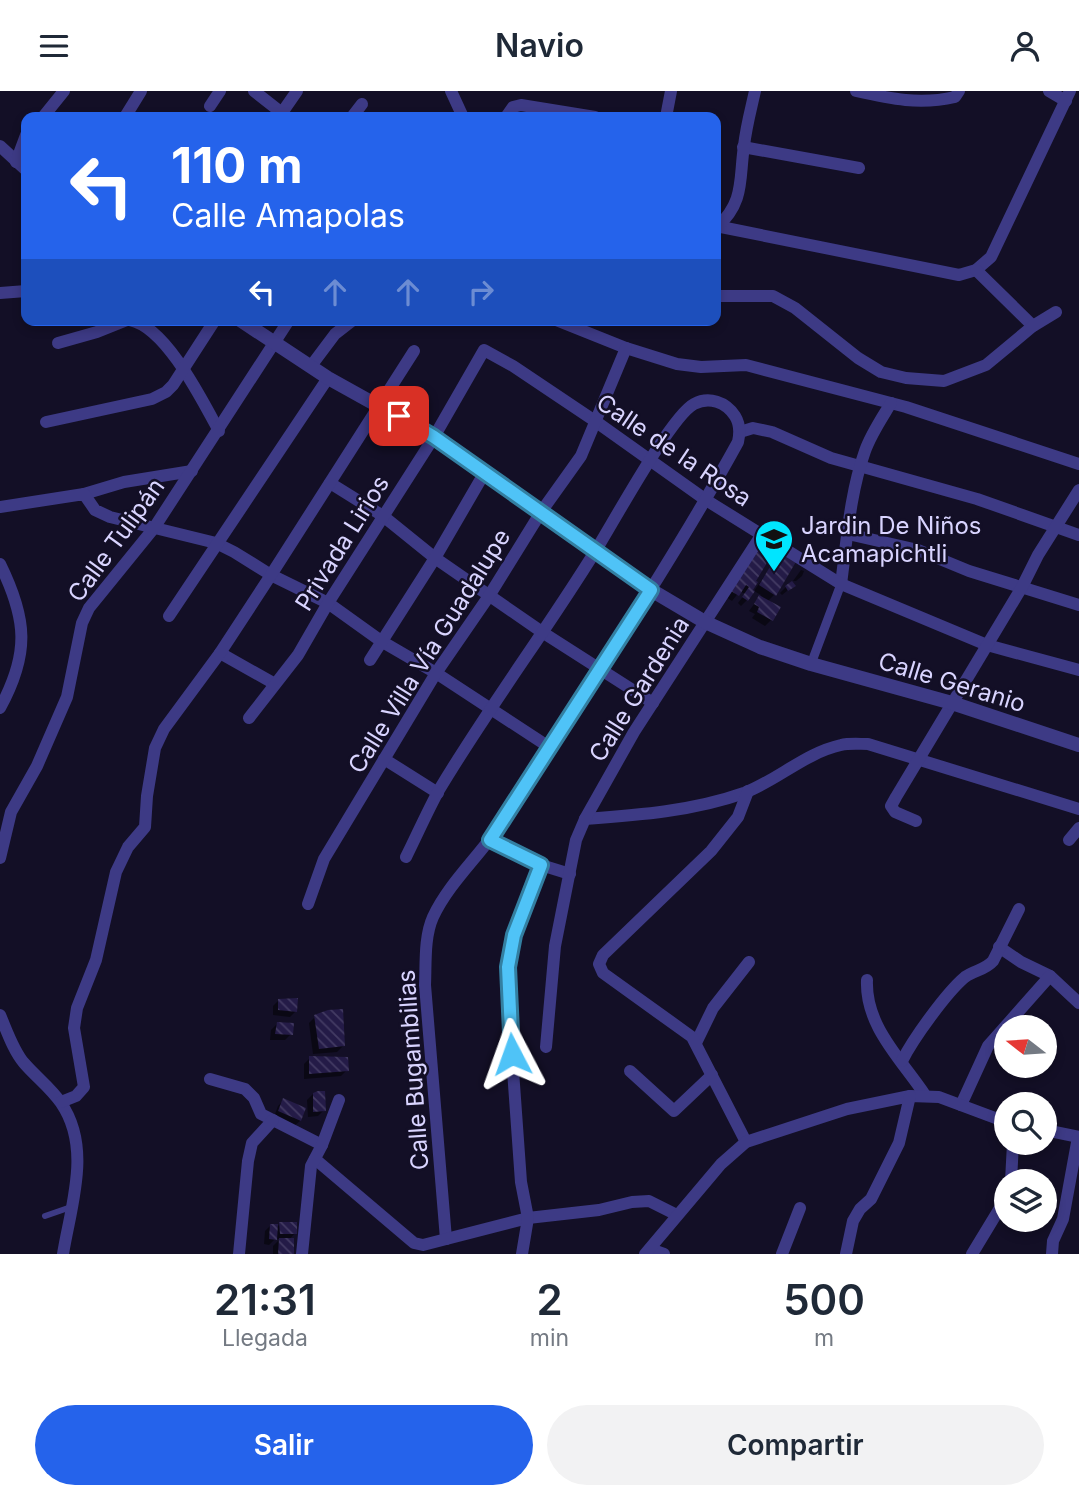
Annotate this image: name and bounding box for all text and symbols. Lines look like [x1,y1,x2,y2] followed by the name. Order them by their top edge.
[495,26,584,65] text: Navio
[35,27,73,65] icon: menu
[1006,27,1044,65] icon: person
[171,136,303,195] text: 110 m
[56,140,147,231] icon: left
[171,196,405,235] text: Calle Amapolas
[243,273,281,311] icon: left
[316,273,354,311] icon: ahead
[389,273,427,311] icon: ahead
[462,273,500,311] icon: right
[369,386,429,446] pin
[591,388,757,512] street label: Calle de la Rosa
[380,397,418,435] icon: arrive
[289,470,395,616] street label: Privada Lirios
[62,473,170,607] street label: Calle Tulipán
[801,511,981,568] place label: Jardin De Niños Acamapichtli
[753,518,795,573] school or university icon: Jardin De Niños Acamapichtli
[342,523,516,779] street label: Calle Villa Vía Guadalupe
[583,611,695,767] street label: Calle Gardenia
[875,646,1029,718] street label: Calle Geranio
[392,969,434,1171] street label: Calle Bugambilias
[994,1015,1057,1078] north arrow
[994,1015,1057,1232] map controls
[475,1017,549,1091] position arrow
[994,1092,1057,1155] button: search
[994,1169,1057,1232] button: layers
[214,1274,316,1325] text: 21:31
[536,1274,563,1325] text: 2
[783,1274,865,1325] text: 500
[222,1324,308,1352] text: Llegada
[530,1324,569,1352] text: min
[814,1324,834,1352] text: m
[35,1405,533,1485] button: Salir
[547,1405,1044,1485] button: Compartir

